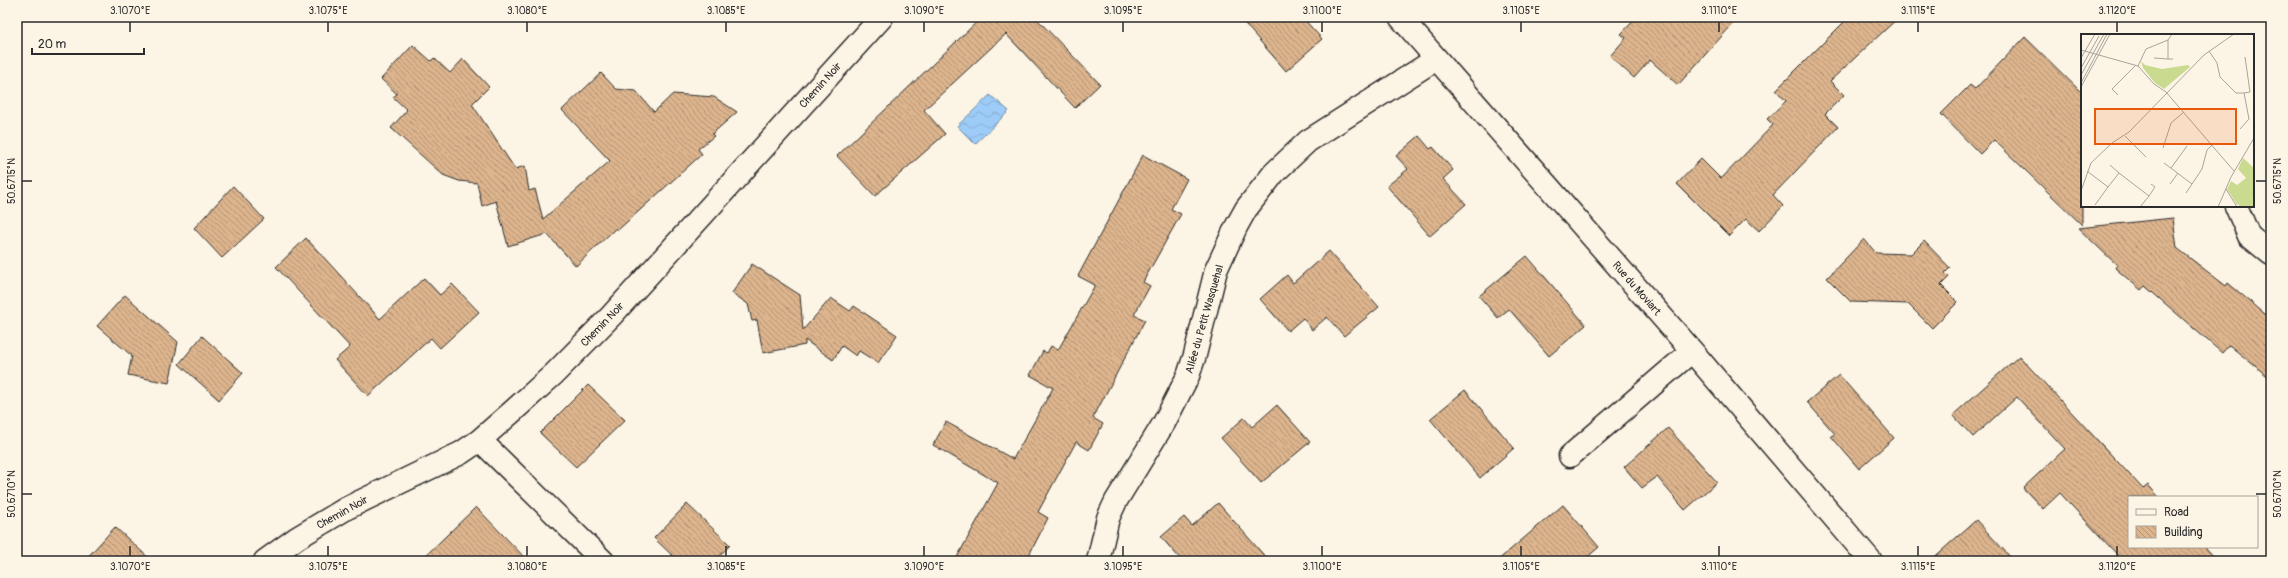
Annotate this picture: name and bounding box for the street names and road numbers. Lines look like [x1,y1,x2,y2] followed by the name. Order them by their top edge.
[797,60,844,111] street label: Chemin Noir
[1610,259,1664,318] street label: Rue du Moviart
[1183,263,1226,375] street label: Allée du Petit Wasquehal
[578,299,627,349] street label: Chemin Noir
[314,493,370,532] street label: Chemin Noir

